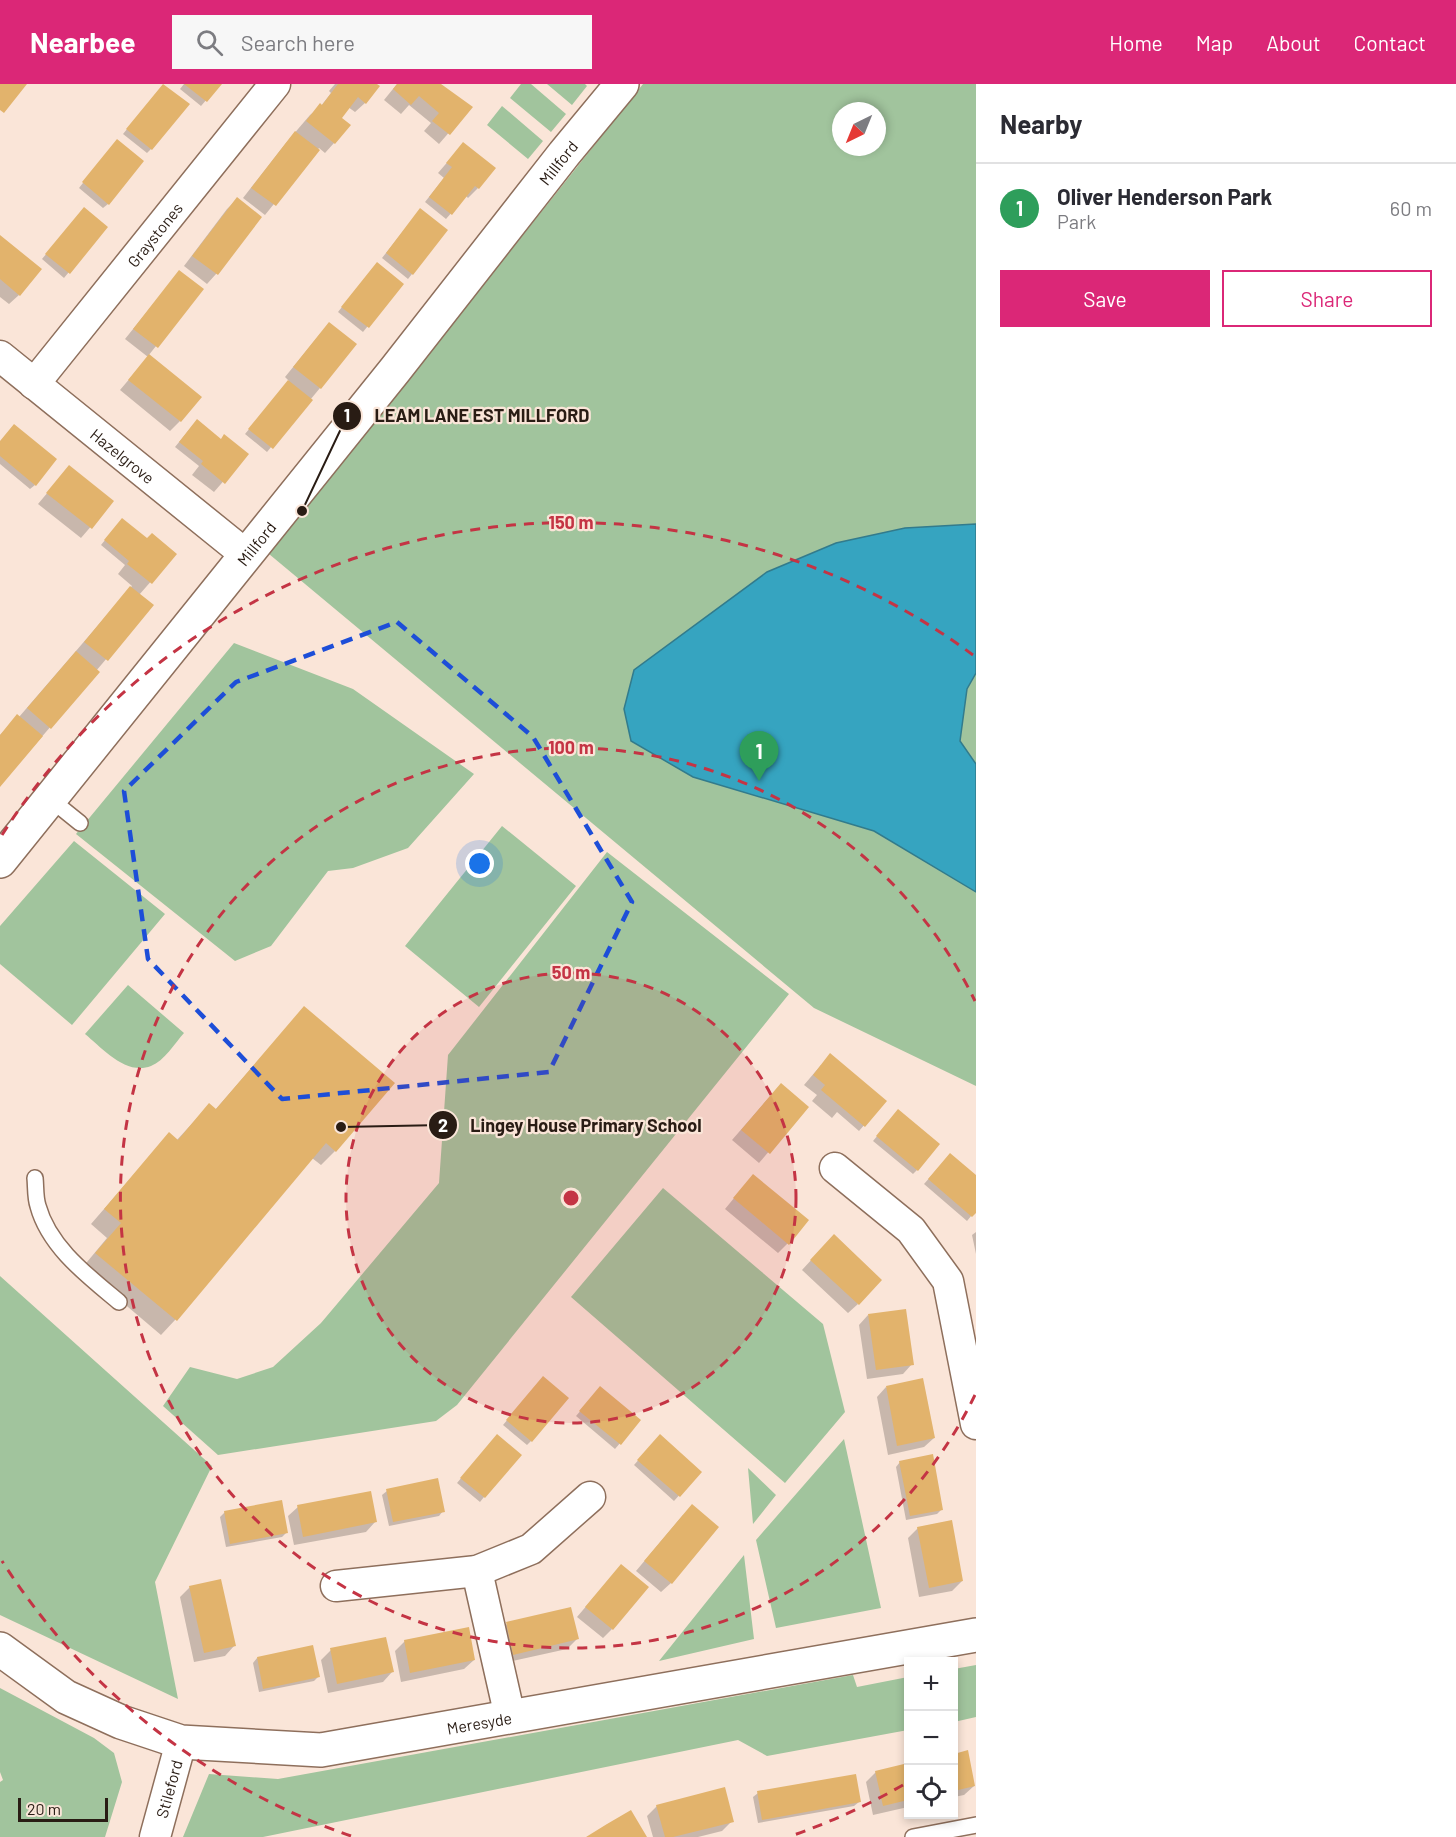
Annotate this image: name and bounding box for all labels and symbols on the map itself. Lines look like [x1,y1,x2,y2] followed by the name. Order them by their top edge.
[832,102,886,156] north arrow
[534,136,581,188] street label: Millford
[123,198,186,270] street label: Graystones
[332,398,601,434] callout: LEAM LANE EST MILLFORD
[344,404,350,426] text: 1
[375,404,589,426] text: LEAM LANE EST MILLFORD
[87,424,159,487] street label: Hazelgrove
[549,511,593,533] text: 150 m
[232,517,279,569] street label: Millford
[740,732,778,781] pin: 1
[548,736,594,758] text: 100 m
[465,849,494,878] your location
[552,961,590,983] text: 50 m
[428,1107,713,1143] callout: Lingey House Primary School
[438,1114,448,1136] text: 2
[470,1114,702,1136] text: Lingey House Primary School
[561,1188,581,1208] centre of rings
[445,1707,513,1737] street label: Meresyde
[151,1758,185,1820] street label: Stileford
[18,1795,108,1822] scale bar

